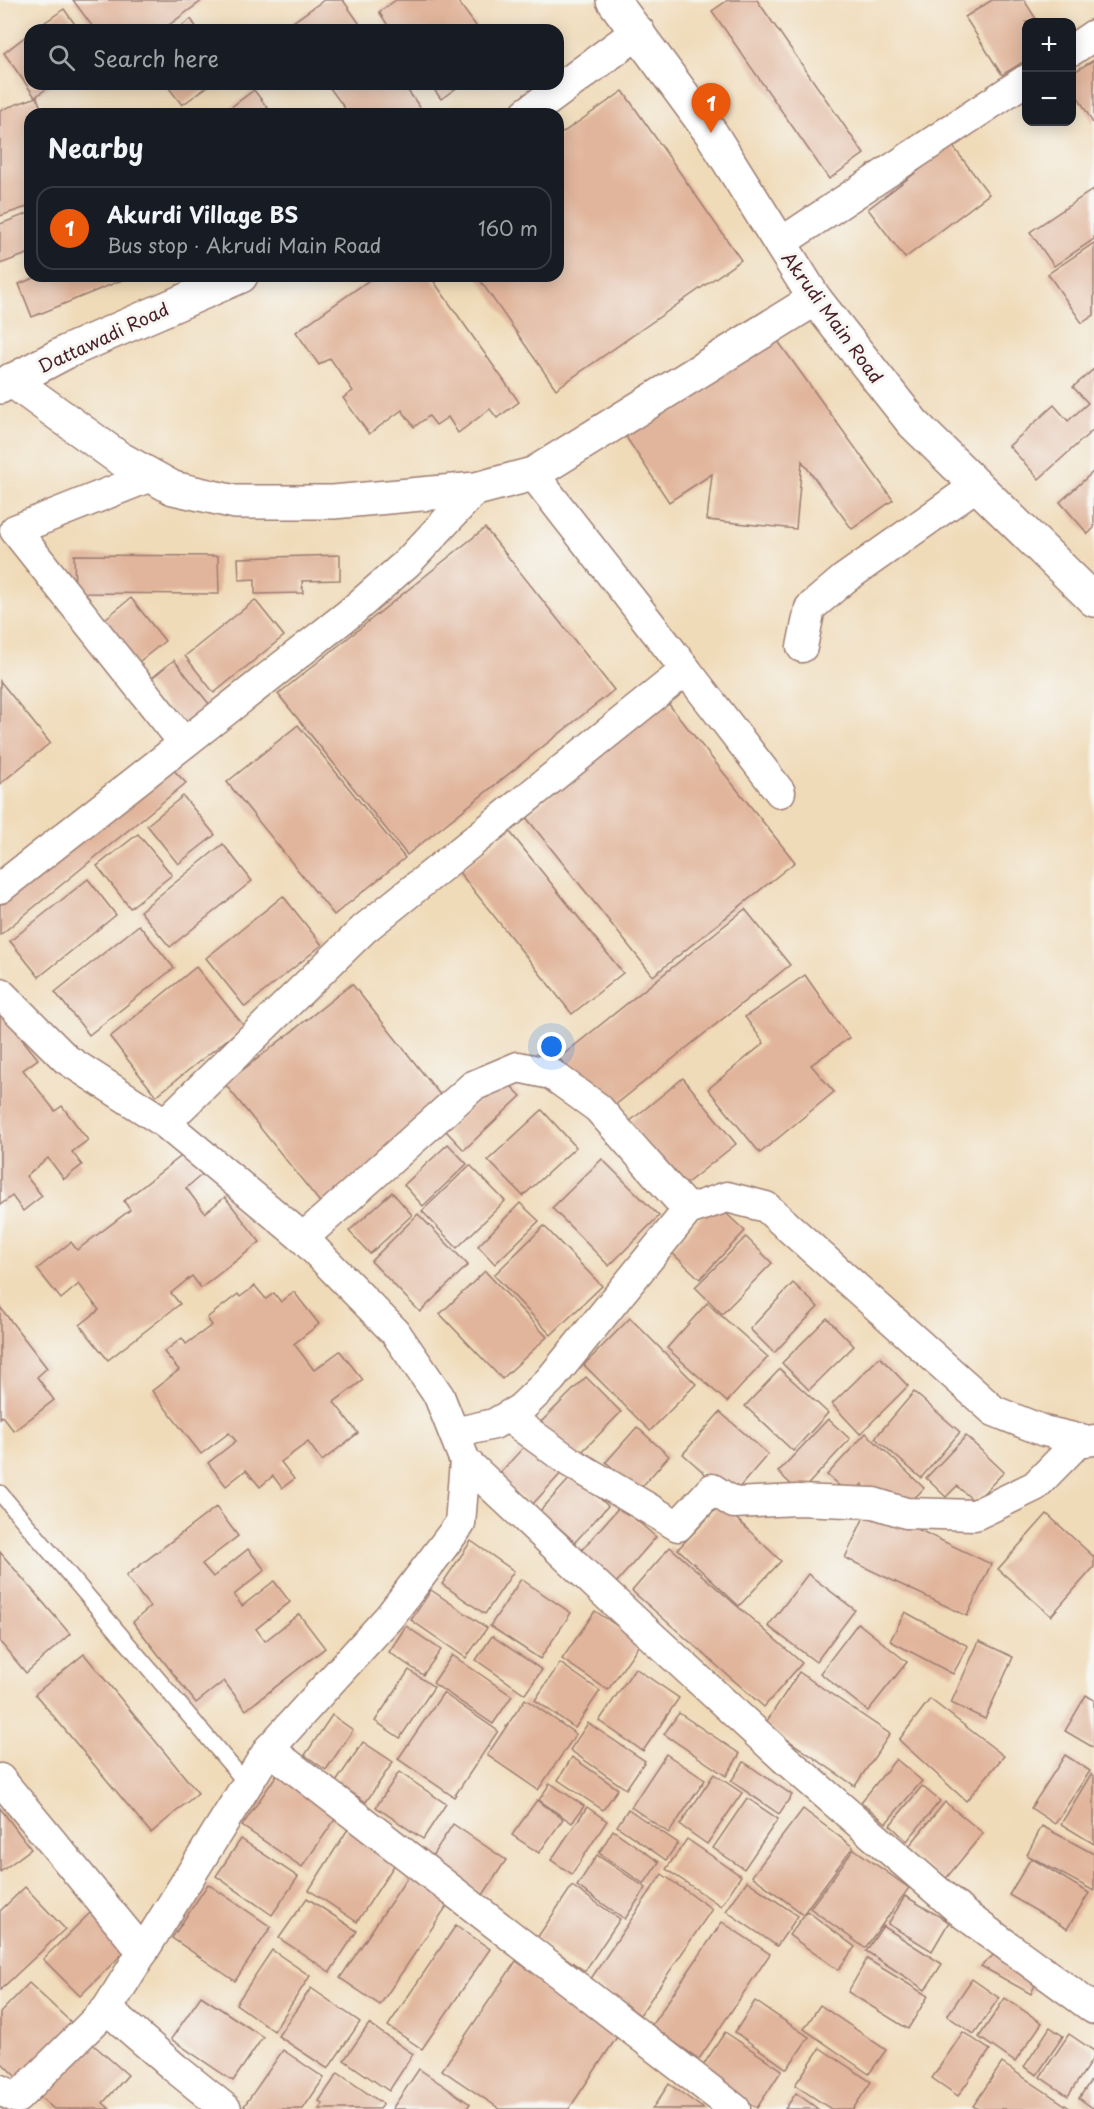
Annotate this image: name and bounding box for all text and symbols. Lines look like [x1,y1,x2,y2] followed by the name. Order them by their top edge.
[1022,18,1076,126] map controls
[1022,18,1076,72] button: +
[24,24,564,90] search box
[45,41,78,74] icon: search
[93,41,219,74] text: Search here
[1022,72,1076,126] button: −
[692,84,730,133] pin: 1
[48,128,143,167] text: Nearby
[107,197,298,230] text: Akurdi Village BS
[65,213,74,243] text: 1
[478,213,538,243] text: 160 m
[107,230,381,260] text: Bus stop · Akrudi Main Road
[776,246,890,388] street label: Akrudi Main Road
[33,295,173,379] street label: Dattawadi Road
[537,1032,566,1061] your location

